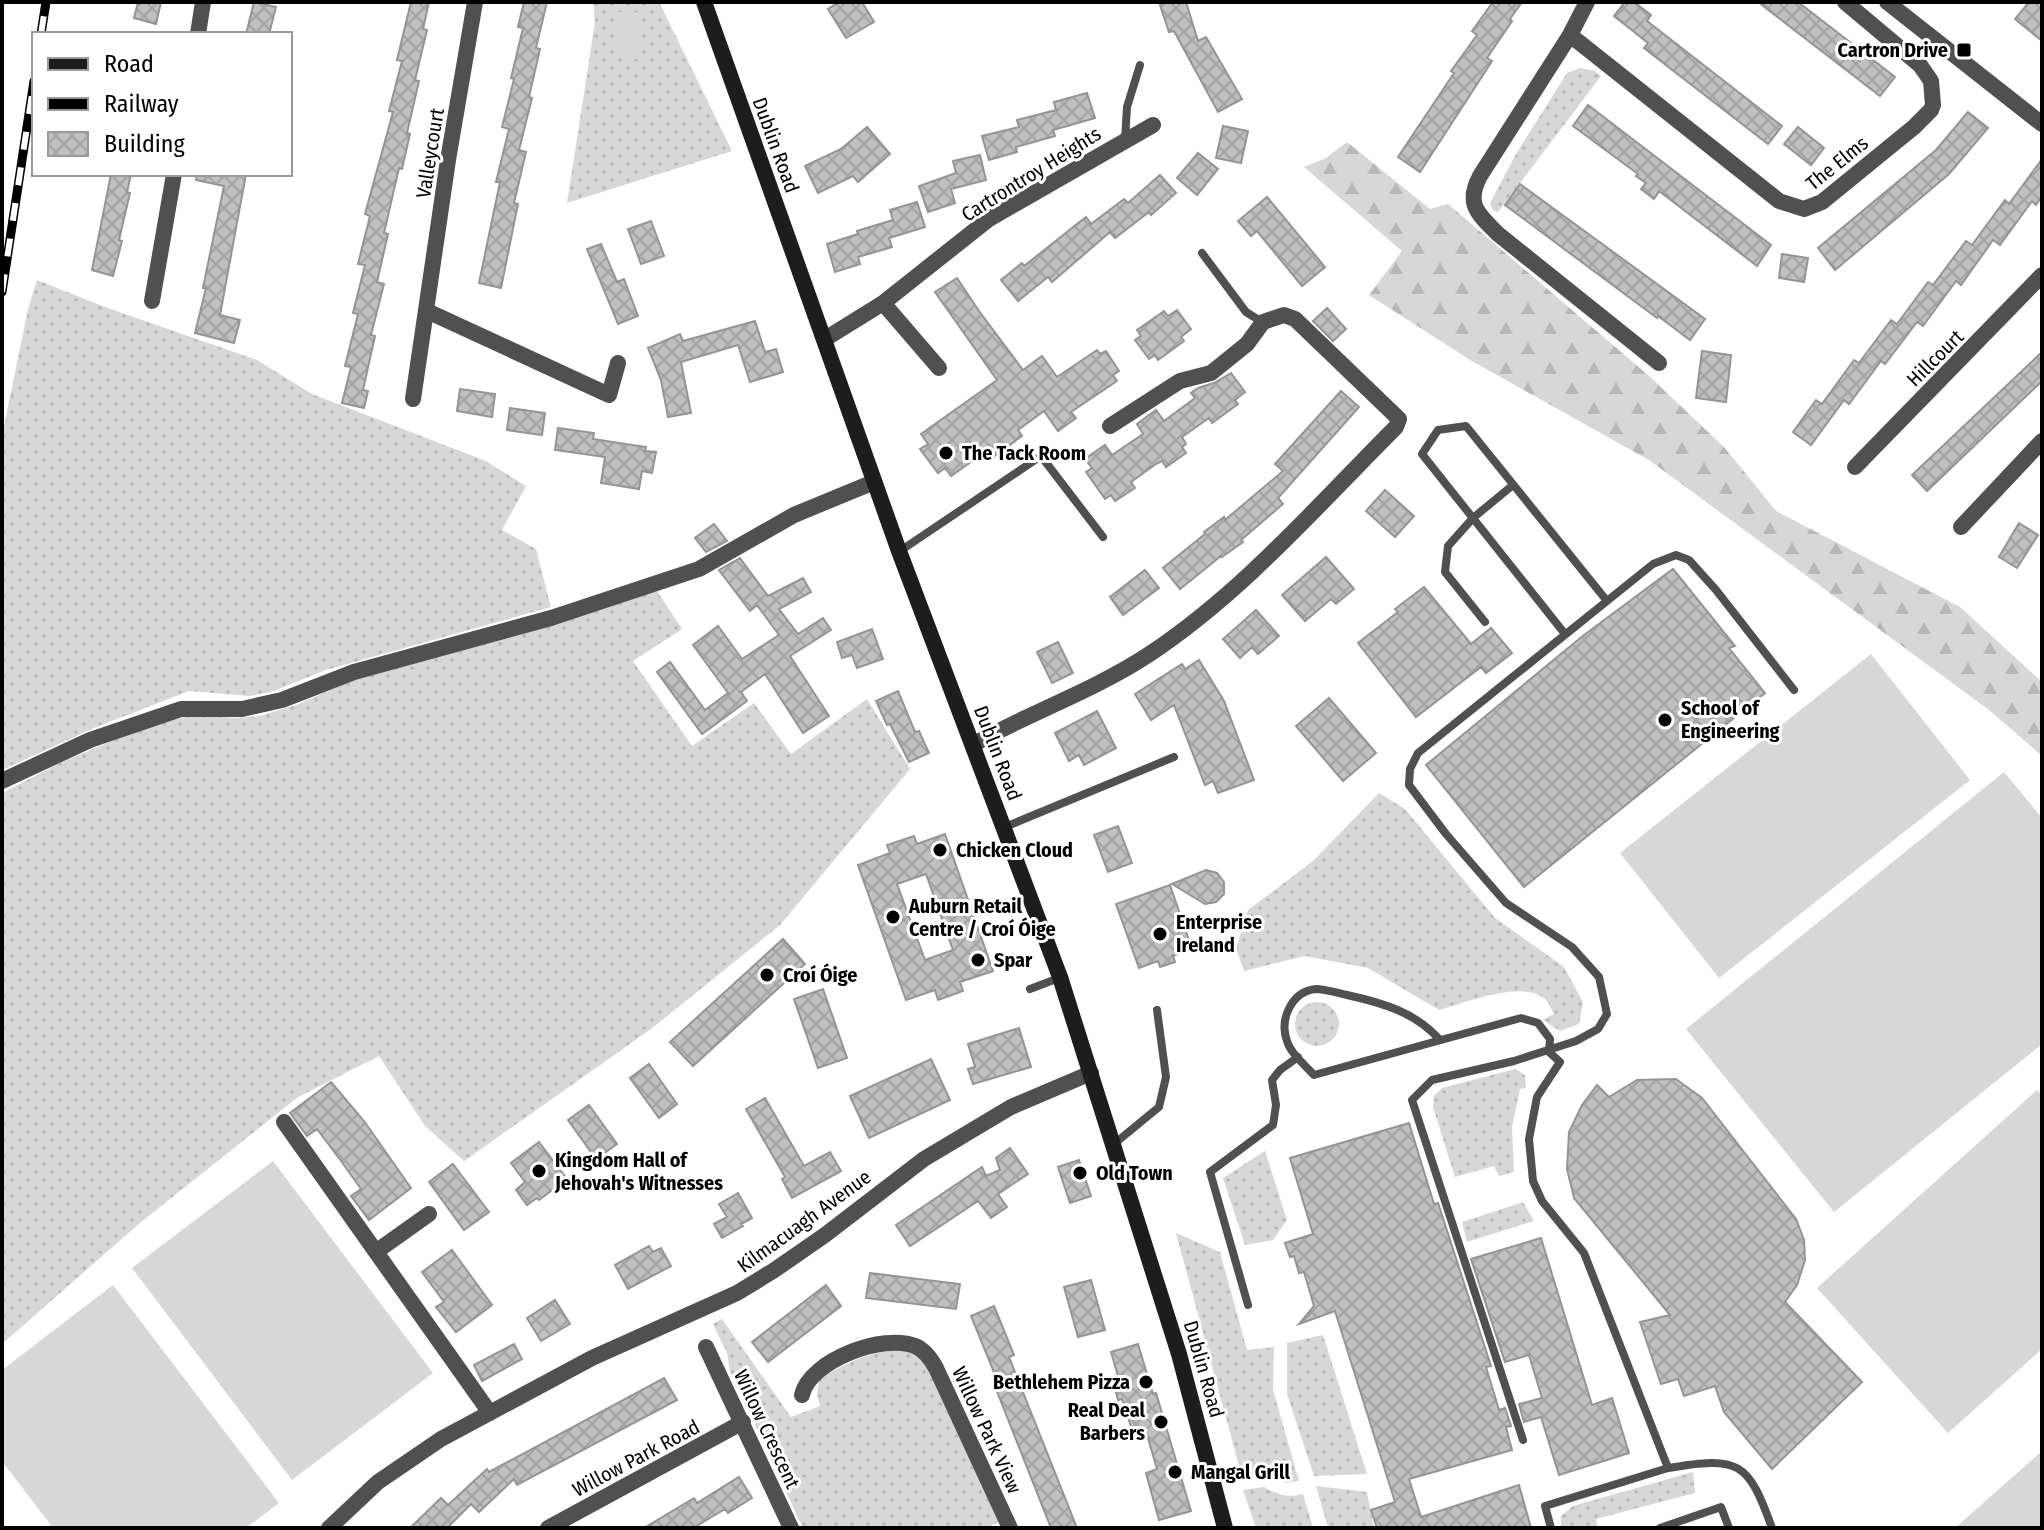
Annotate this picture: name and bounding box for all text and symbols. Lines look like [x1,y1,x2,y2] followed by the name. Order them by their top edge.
[32,32,292,176] legend
[1838,38,1948,62] place label: Cartron Drive
[1955,41,1973,59] marker: Cartron Drive
[104,50,154,78] text: Road
[104,90,179,118] text: Railway
[748,94,804,196] street label: Dublin Road
[411,106,449,200] street label: Valleycourt
[957,121,1105,227] street label: Cartrontroy Heights
[104,130,186,158] text: Building
[1801,131,1873,195] street label: The Elms
[1902,324,1969,391] street label: Hillcourt
[962,441,1086,465] place label: The Tack Room
[937,444,955,462] marker: The Tack Room
[1681,696,1780,743] place label: School of Engineering
[969,702,1027,804] street label: Dublin Road
[1656,711,1674,729] marker: School of Engineering
[956,838,1073,862] place label: Chicken Cloud
[931,841,949,859] marker: Chicken Cloud
[908,894,1056,941] place label: Auburn Retail Centre / Croí Óige
[884,908,902,926] marker: Auburn Retail Centre / Croí Óige
[1176,910,1262,957] place label: Enterprise Ireland
[1151,925,1169,943] marker: Enterprise Ireland
[994,948,1033,972] place label: Spar
[969,951,987,969] marker: Spar
[783,963,857,987] place label: Croí Óige
[758,966,776,984] marker: Croí Óige
[554,1148,723,1195] place label: Kingdom Hall of Jehovah's Witnesses
[1096,1161,1173,1185] place label: Old Town
[530,1162,548,1180] marker: Kingdom Hall of Jehovah's Witnesses
[733,1164,875,1278] street label: Kilmacuagh Avenue
[1071,1164,1089,1182] marker: Old Town
[1179,1318,1229,1420] street label: Dublin Road
[947,1363,1027,1497] street label: Willow Park View
[729,1366,805,1493] street label: Willow Crescent
[993,1370,1130,1394] place label: Bethlehem Pizza
[1137,1373,1155,1391] marker: Bethlehem Pizza
[1068,1398,1146,1445] place label: Real Deal Barbers
[1152,1413,1170,1431] marker: Real Deal Barbers
[568,1414,704,1502] street label: Willow Park Road
[1191,1460,1290,1484] place label: Mangal Grill
[1166,1463,1184,1481] marker: Mangal Grill

